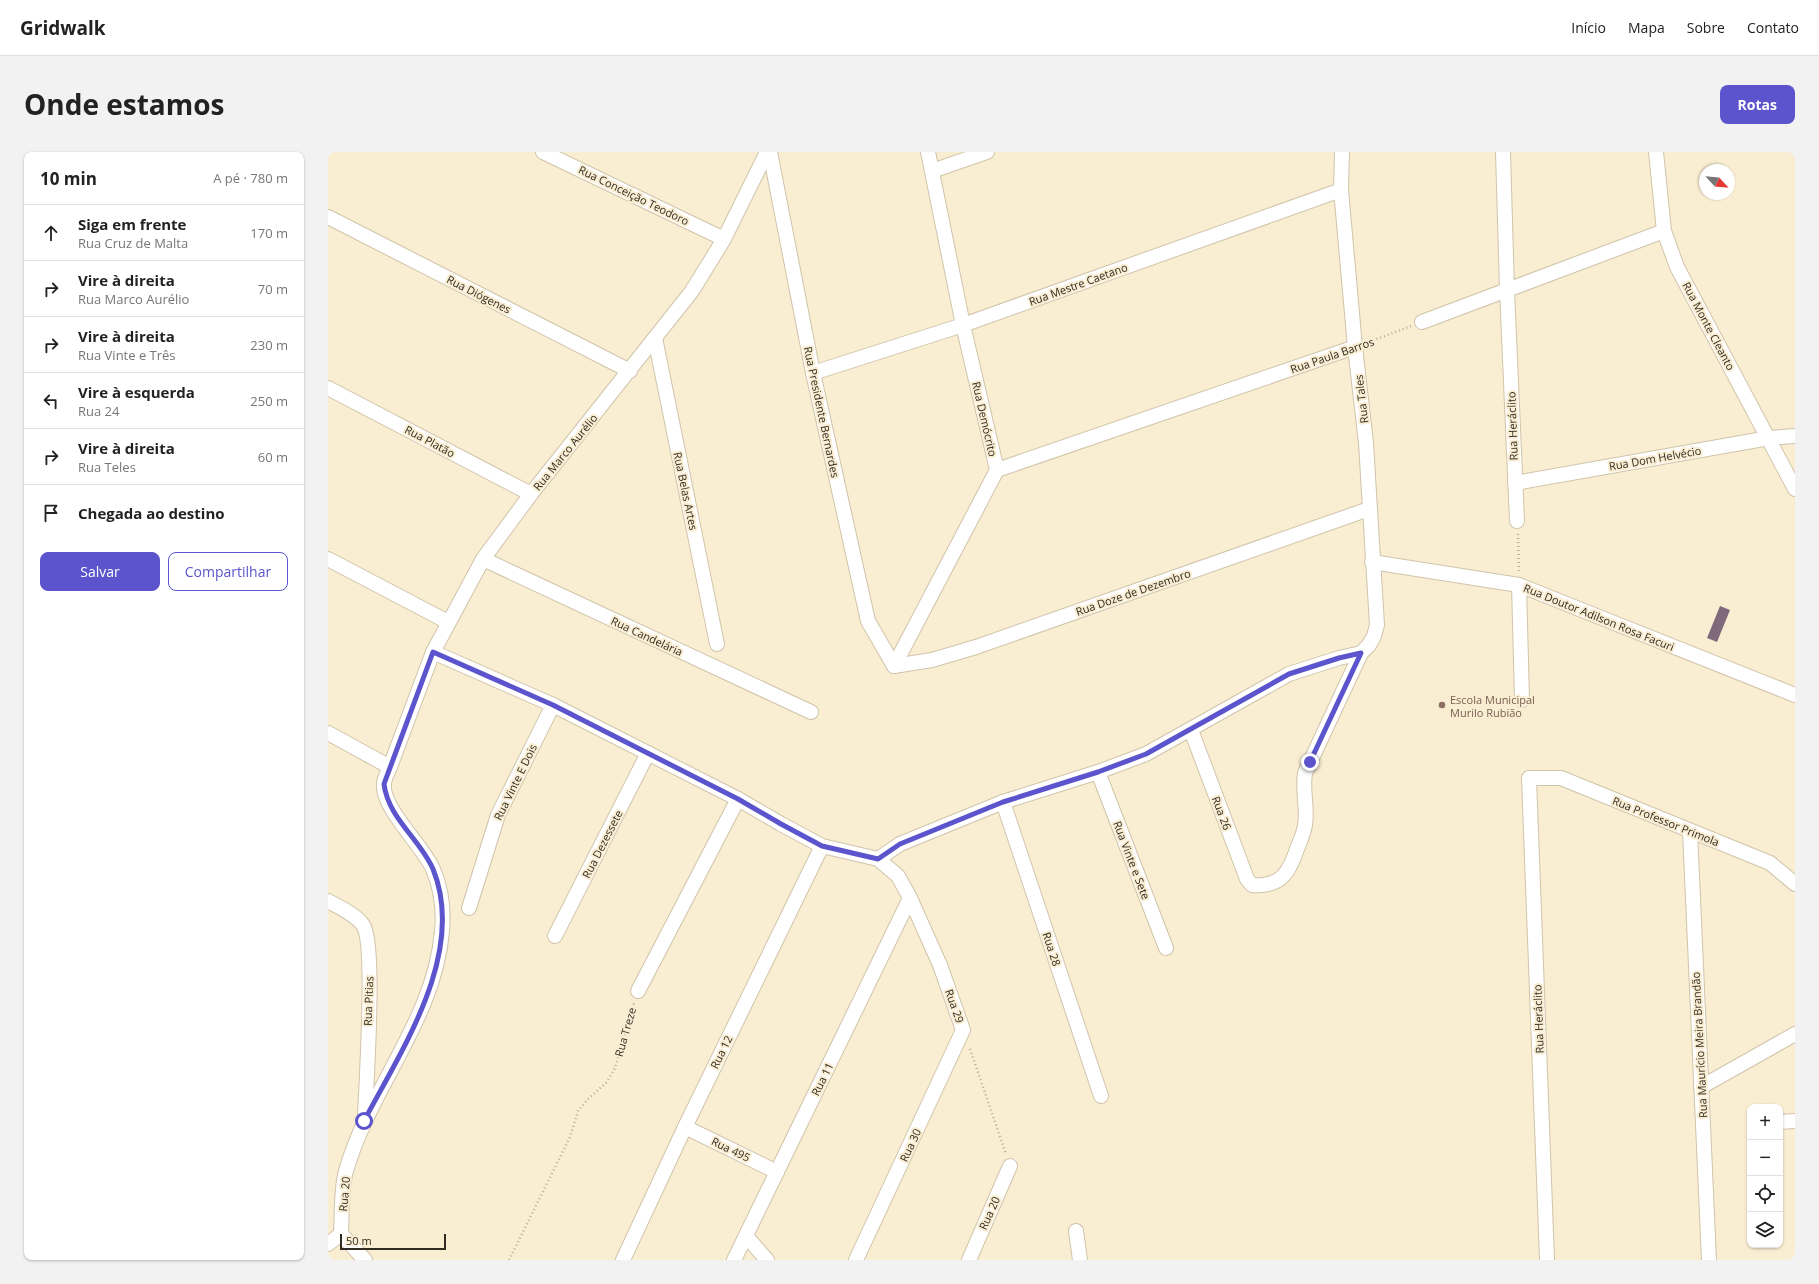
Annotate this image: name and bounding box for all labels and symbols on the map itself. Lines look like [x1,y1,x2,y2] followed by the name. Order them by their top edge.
[576,162,692,228] street label: Rua Conceição Teodoro
[1699,164,1735,200] north arrow
[1027,259,1130,309] street label: Rua Mestre Caetano
[444,271,514,317] street label: Rua Diógenes
[1679,279,1739,373] street label: Rua Monte Cleanto
[1288,334,1376,376] street label: Rua Paula Barros
[801,345,843,479] street label: Rua Presidente Bernardes
[1351,374,1371,424] street label: Rua Tales
[969,380,1001,458] street label: Rua Demócrito
[1503,391,1521,461] street label: Rua Heráclito
[529,410,601,493] street label: Rua Marco Aurélio
[402,422,458,461] street label: Rua Platão
[1608,442,1703,474] street label: Rua Dom Helvécio
[670,451,702,531] street label: Rua Belas Artes
[1074,565,1193,619] street label: Rua Doze de Dezembro
[1521,580,1677,654] street label: Rua Doutor Adilson Rosa Facuri
[609,613,685,659] street label: Rua Candelária
[1450,692,1535,720] place label: Escola Municipal Murilo Rubião
[1437,700,1447,710] marker: Escola Municipal Murilo Rubião
[490,741,540,823] street label: Rua Vinte E Dois
[1301,753,1319,771] route end
[1610,793,1722,849] street label: Rua Professor Primola
[1209,794,1235,832] street label: Rua 26
[578,807,626,881] street label: Rua Dezessete
[1110,819,1154,901] street label: Rua Vinte e Sete
[1039,930,1065,968] street label: Rua 28
[1688,971,1710,1118] street label: Rua Maurício Meira Brandão
[360,976,376,1026] street label: Rua Pitias
[1529,984,1547,1054] street label: Rua Heráclito
[942,987,968,1025] street label: Rua 29
[611,1006,639,1058] street label: Rua Treze
[707,1033,735,1071] street label: Rua 12
[808,1060,836,1098] street label: Rua 11
[355,1112,373,1130] route start
[896,1126,924,1164] street label: Rua 30
[709,1133,753,1165] street label: Rua 495
[335,1176,353,1212] street label: Rua 20
[975,1194,1003,1232] street label: Rua 20
[340,1232,446,1251] scale bar

